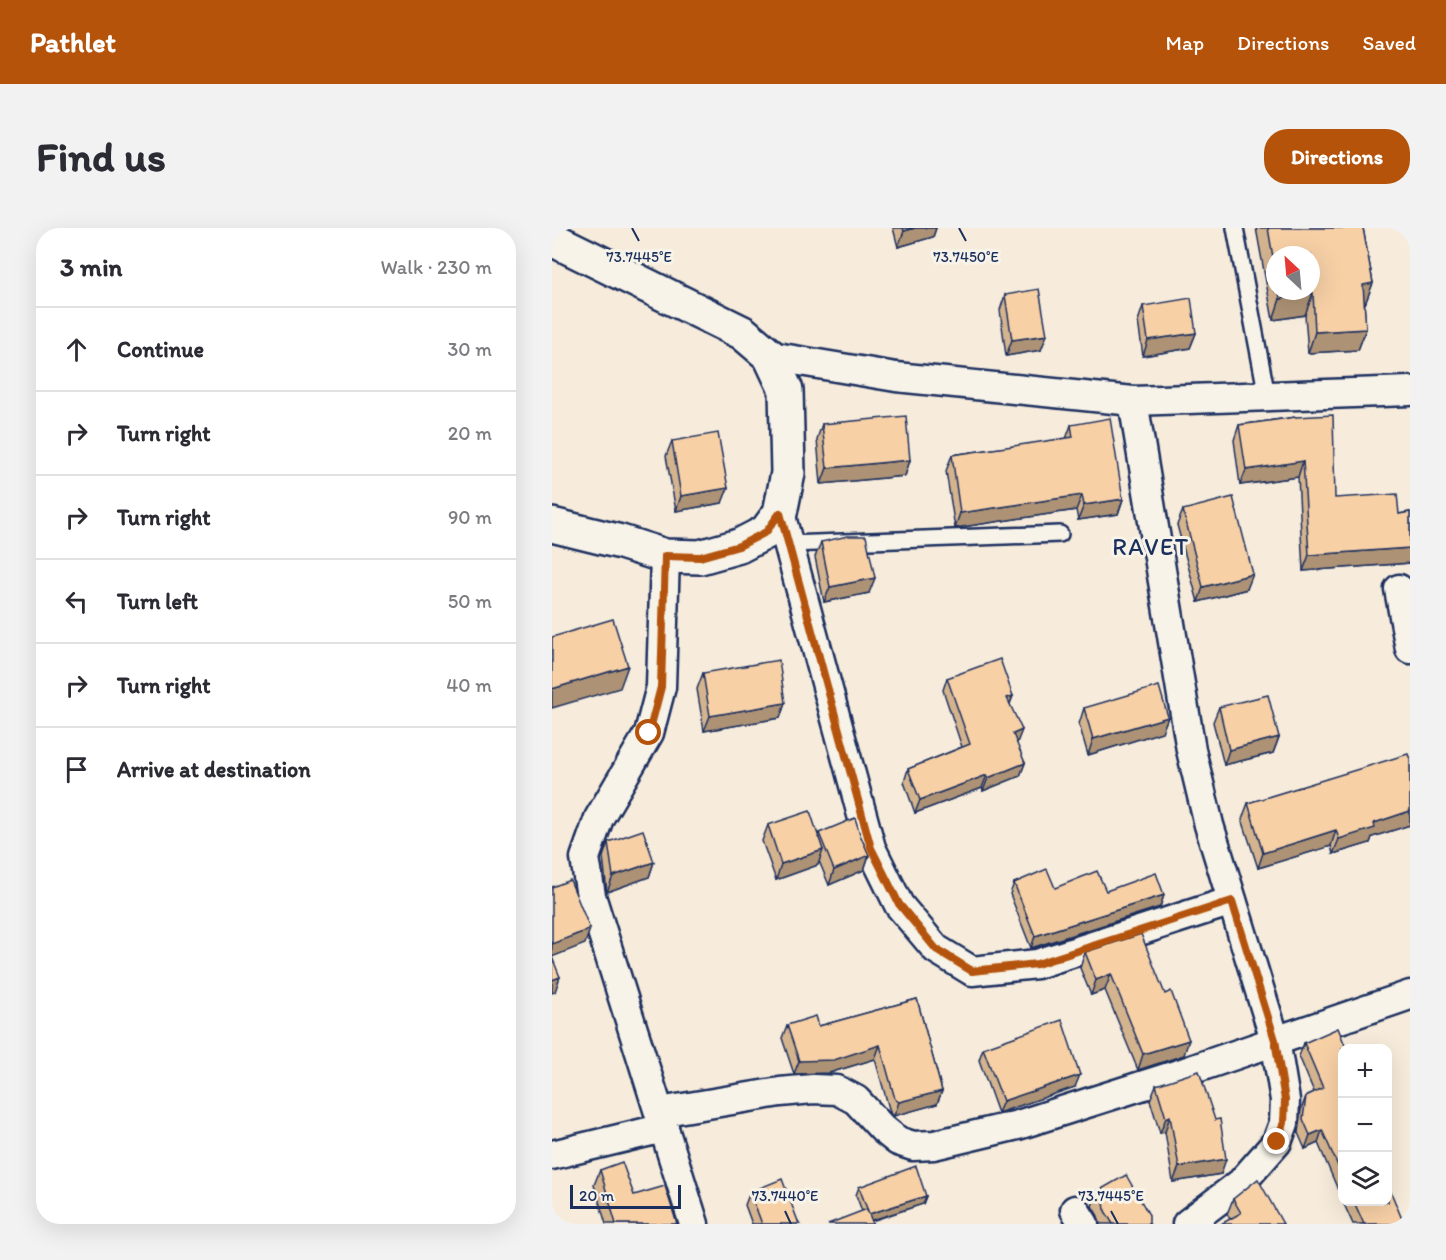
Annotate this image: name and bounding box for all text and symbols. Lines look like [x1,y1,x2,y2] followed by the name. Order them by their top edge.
[30,25,116,59] text: Pathlet
[1166,30,1204,55] text: Map
[1237,30,1329,55] text: Directions
[1362,30,1416,55] text: Saved
[1264,129,1410,184] button: Directions
[36,131,166,182] text: Find us
[1266,246,1320,300] north arrow
[606,248,672,266] text: 73.7445°E
[933,248,999,266] text: 73.7450°E
[60,251,122,283] text: 3 min
[380,255,492,279] text: Walk · 230 m
[60,333,93,366] icon: ahead
[117,336,204,363] text: Continue
[447,337,492,361] text: 30 m
[60,417,93,450] icon: right
[117,420,211,447] text: Turn right
[448,421,492,445] text: 20 m
[60,501,93,534] icon: right
[117,504,211,531] text: Turn right
[448,505,492,529] text: 90 m
[1112,532,1190,561] district label: RAVET
[60,585,93,618] icon: left
[117,588,198,615] text: Turn left
[448,589,492,613] text: 50 m
[60,669,93,702] icon: right
[117,672,211,699] text: Turn right
[446,673,492,697] text: 40 m
[635,719,661,745] route start
[60,753,93,786] icon: arrive
[117,756,311,783] text: Arrive at destination
[1338,1044,1392,1206] map controls
[1338,1044,1392,1098] button: +
[1338,1098,1392,1152] button: −
[1263,1128,1289,1154] route end
[1338,1152,1392,1206] button: layers
[570,1182,681,1210] scale bar
[579,1186,614,1205] text: 20 m
[752,1187,818,1205] text: 73.7440°E
[1078,1187,1144,1205] text: 73.7445°E

